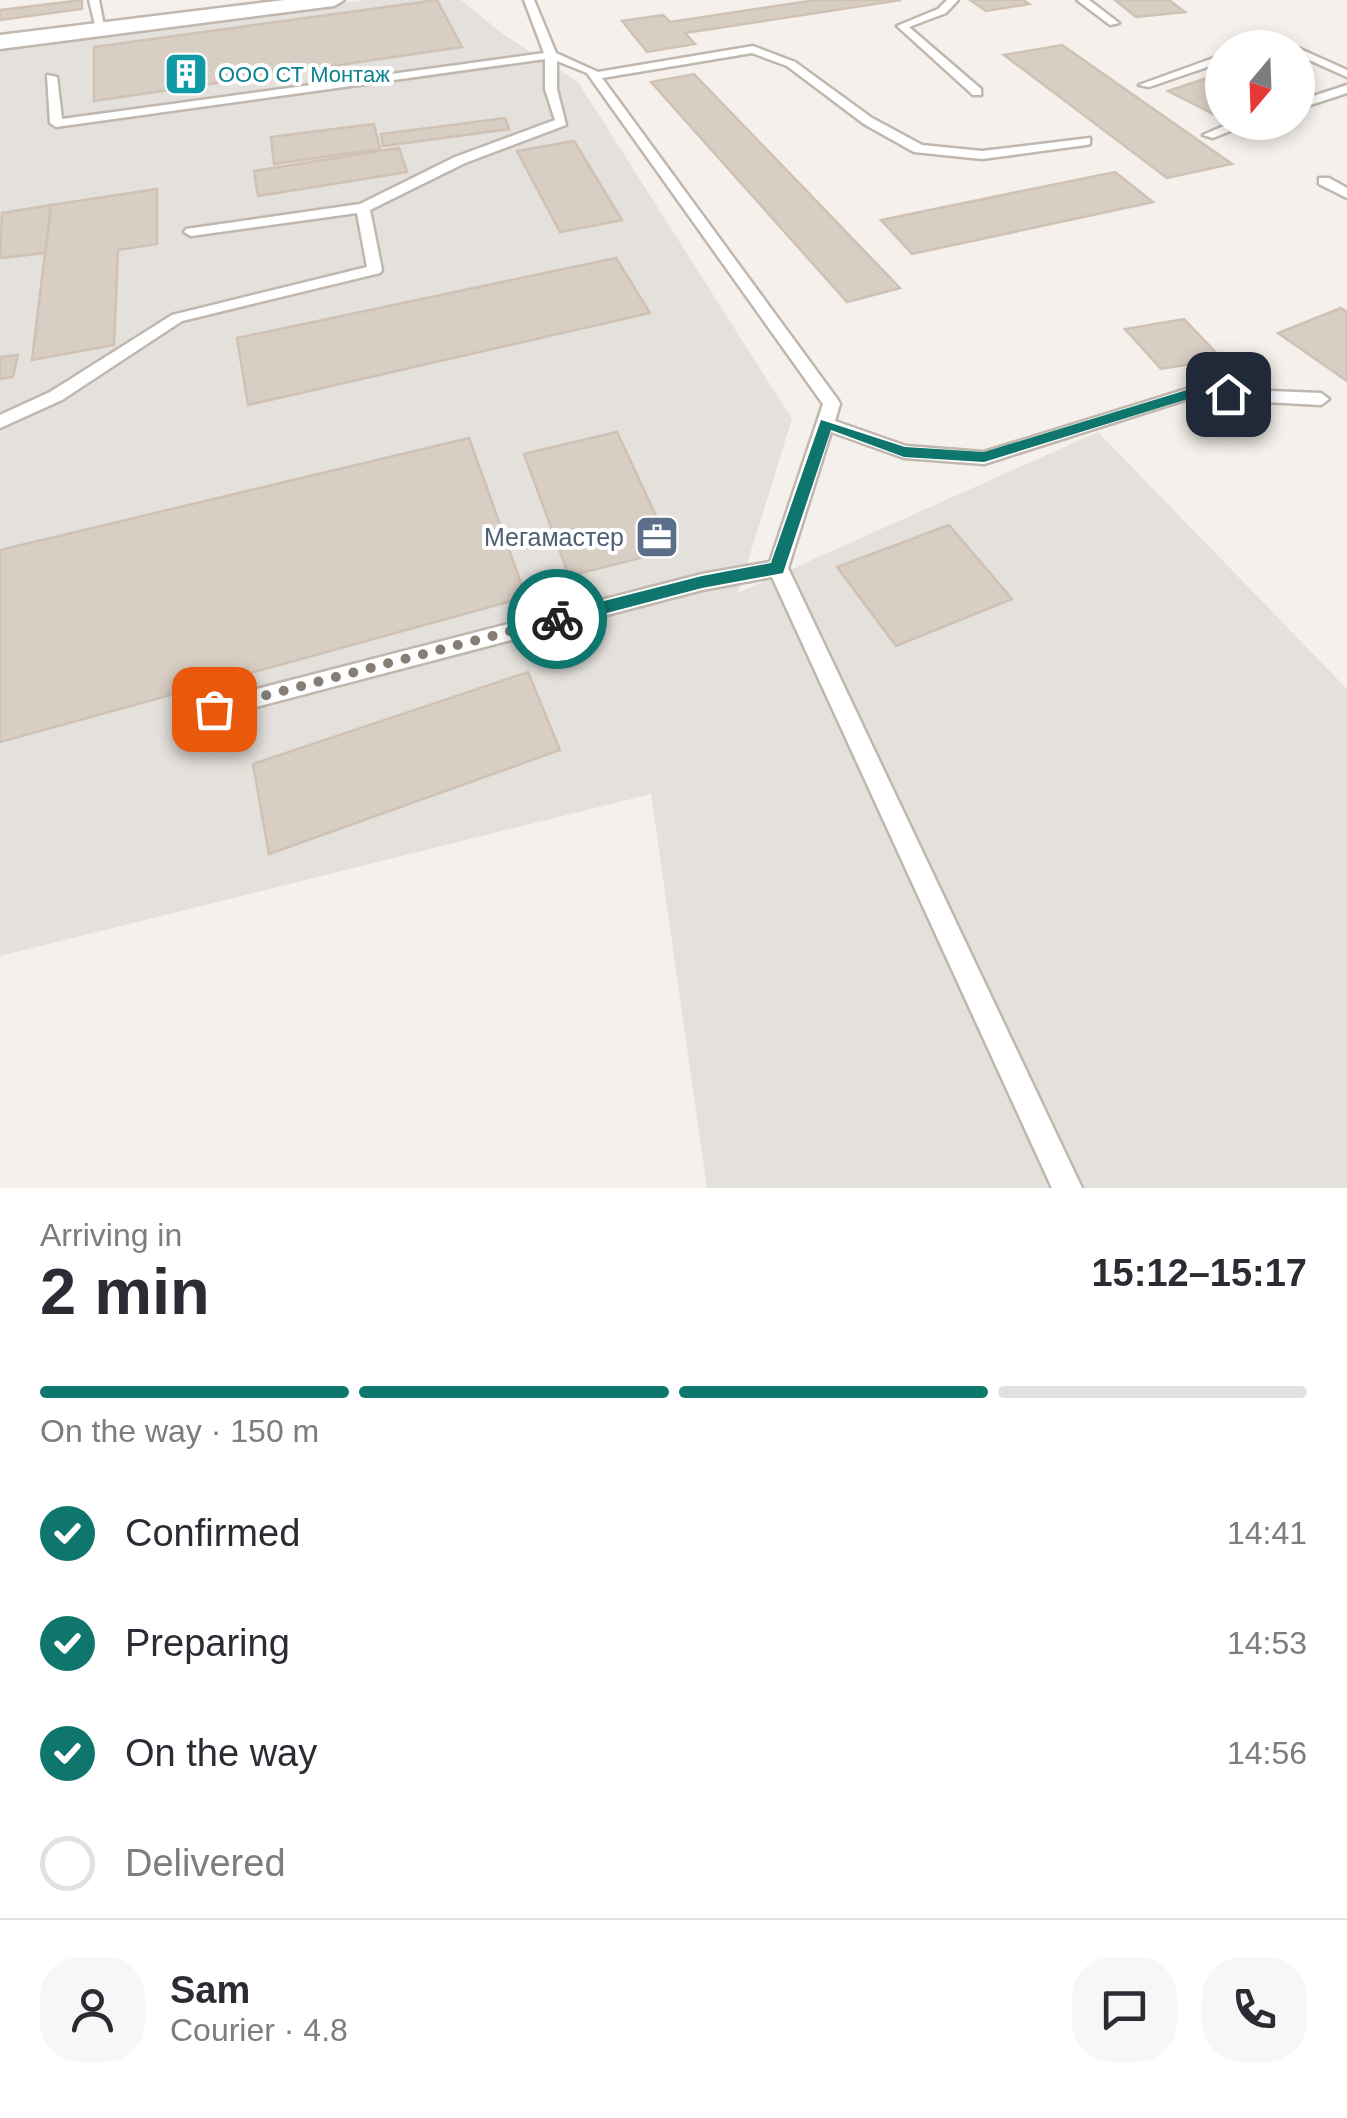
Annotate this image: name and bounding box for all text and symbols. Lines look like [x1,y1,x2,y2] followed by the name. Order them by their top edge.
[1205,30,1315,140] north arrow
[1205,30,1315,140] map controls
[163,51,209,97] building icon: ООО СТ Монтаж
[218,62,390,87] place label: ООО СТ Монтаж
[1186,352,1271,437] pin
[1201,367,1256,422] icon: home
[634,514,680,560] office icon: Мегамастер
[484,523,624,551] place label: Мегамастер
[507,569,607,669] courier
[530,592,585,647] icon: bike
[172,667,257,752] pin
[187,682,242,737] icon: bag
[40,1217,182,1253] text: Arriving in
[1091,1252,1307,1294] text: 15:12–15:17
[40,1255,210,1328] text: 2 min
[40,1413,319,1449] text: On the way · 150 m
[40,1506,95,1561] icon: check
[125,1512,300,1554] text: Confirmed
[1227,1515,1307,1551] text: 14:41
[40,1616,95,1671] icon: check
[125,1622,290,1664] text: Preparing
[1227,1625,1307,1661] text: 14:53
[40,1726,95,1781] icon: check
[125,1732,317,1774] text: On the way
[1227,1735,1307,1771] text: 14:56
[125,1842,286,1884] text: Delivered
[40,1957,145,2062] button: person
[1072,1957,1177,2062] button: chat
[1202,1957,1307,2062] button: phone
[170,1969,250,2011] text: Sam
[170,2012,348,2048] text: Courier · 4.8

